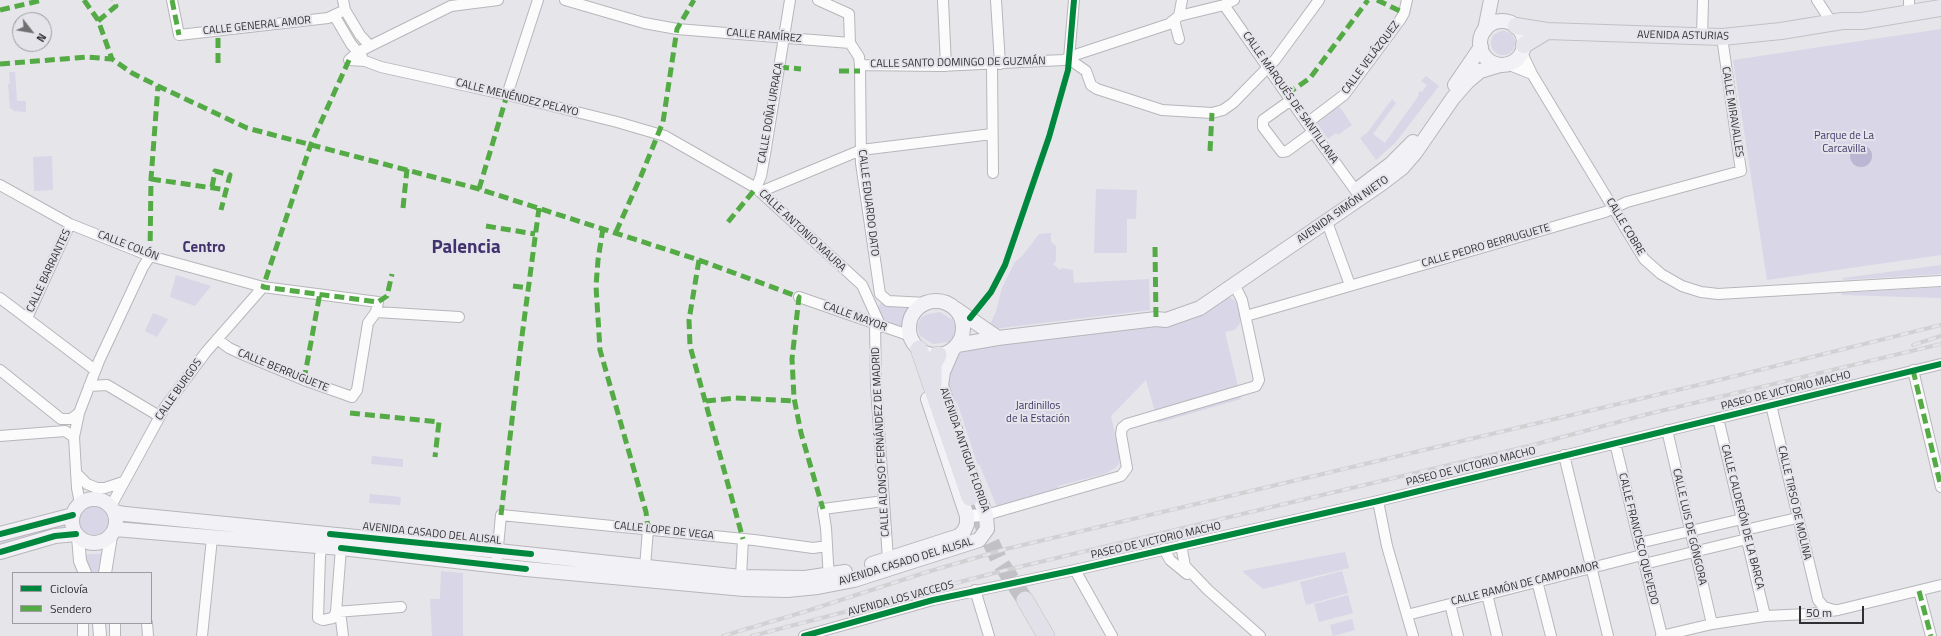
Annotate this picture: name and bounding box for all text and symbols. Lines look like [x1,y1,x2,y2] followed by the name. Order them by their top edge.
[12,12,52,52] north arrow
[202,14,312,38] street label: CALLE GENERAL AMOR
[1339,19,1403,97] street label: CALLE VELÁZQUEZ
[726,26,802,46] street label: CALLE RAMÍREZ
[1637,29,1729,43] street label: AVENIDA ASTURIAS
[33,30,50,45] text: N
[1239,30,1341,166] street label: CALLE MARQUÉS DE SANTILLANA
[870,55,1046,71] street label: CALLE SANTO DOMINGO DE GUZMÁN
[756,62,786,164] street label: CALLE DOÑA URRACA
[1718,66,1746,158] street label: CALLE MIRAVALLES
[454,76,580,120] street label: CALLE MENÉNDEZ PELAYO
[1814,129,1874,155] park label: Parque de La Carcavilla
[855,149,881,257] street label: CALLE EDUARDO DATO
[1295,173,1391,247] street label: AVENIDA SIMÓN NIETO
[756,187,848,275] street label: CALLE ANTONIO MAURA
[1603,196,1647,258] street label: CALLE COBRE
[1420,221,1552,271] street label: CALLE PEDRO BERRUGUETE
[24,227,74,315] street label: CALLE BARRANTES
[96,228,160,264] street label: CALLE COLÓN
[431,237,501,259] district label: Palencia
[183,239,225,257] district label: Centro
[822,299,888,335] street label: CALLE MAYOR
[236,347,330,395] street label: CALLE BERRUGUETE
[869,347,893,537] street label: CALLE ALONSO FERNÁNDEZ DE MADRID
[153,357,205,423] street label: CALLE BURGOS
[1720,368,1852,414] street label: PASEO DE VICTORIO MACHO
[936,386,992,514] street label: AVENIDA ANTIGUA FLORIDA
[1006,399,1070,425] park label: Jardinillos de la Estación
[1718,443,1766,591] street label: CALLE CALDERÓN DE LA BARCA
[1405,444,1537,490] street label: PASEO DE VICTORIO MACHO
[1774,445,1814,561] street label: CALLE TIRSO DE MOLINA
[1669,467,1709,587] street label: CALLE LUIS DE GÓNGORA
[1615,472,1661,606] street label: CALLE FRANCISCO QUEVEDO
[613,519,715,543] street label: CALLE LOPE DE VEGA
[362,520,502,548] street label: AVENIDA CASADO DEL ALISAL
[1090,520,1222,562] street label: PASEO DE VICTORIO MACHO
[837,535,975,589] street label: AVENIDA CASADO DEL ALISAL
[1450,559,1600,609] street label: CALLE RAMÓN DE CAMPOAMOR
[12,572,152,624] legend
[50,579,88,598] text: Ciclovía
[847,579,955,619] street label: AVENIDA LOS VACCEOS
[1801,598,1866,624] scale bar
[50,599,92,618] text: Sendero
[1806,603,1832,622] text: 50 m

